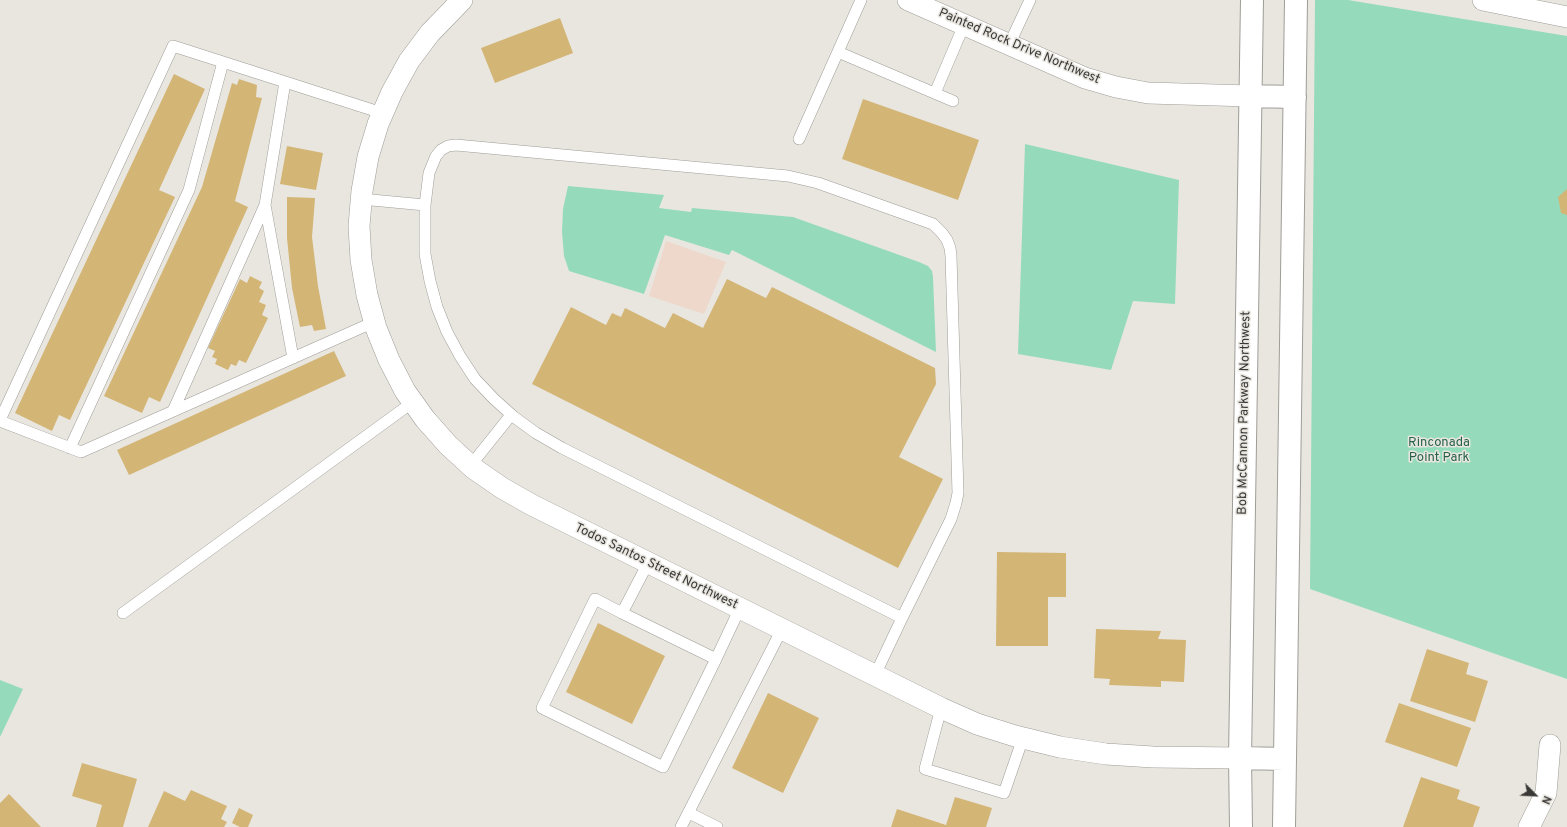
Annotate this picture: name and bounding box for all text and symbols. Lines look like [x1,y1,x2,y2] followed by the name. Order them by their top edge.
[936,6,1102,88] street label: Painted Rock Drive Northwest
[1235,311,1255,515] street label: Bob McCannon Parkway Northwest
[1408,435,1470,466] park label: Rinconada Point Park
[572,521,740,613] street label: Todos Santos Street Northwest
[1515,775,1555,815] north arrow
[1538,793,1554,806] text: N

